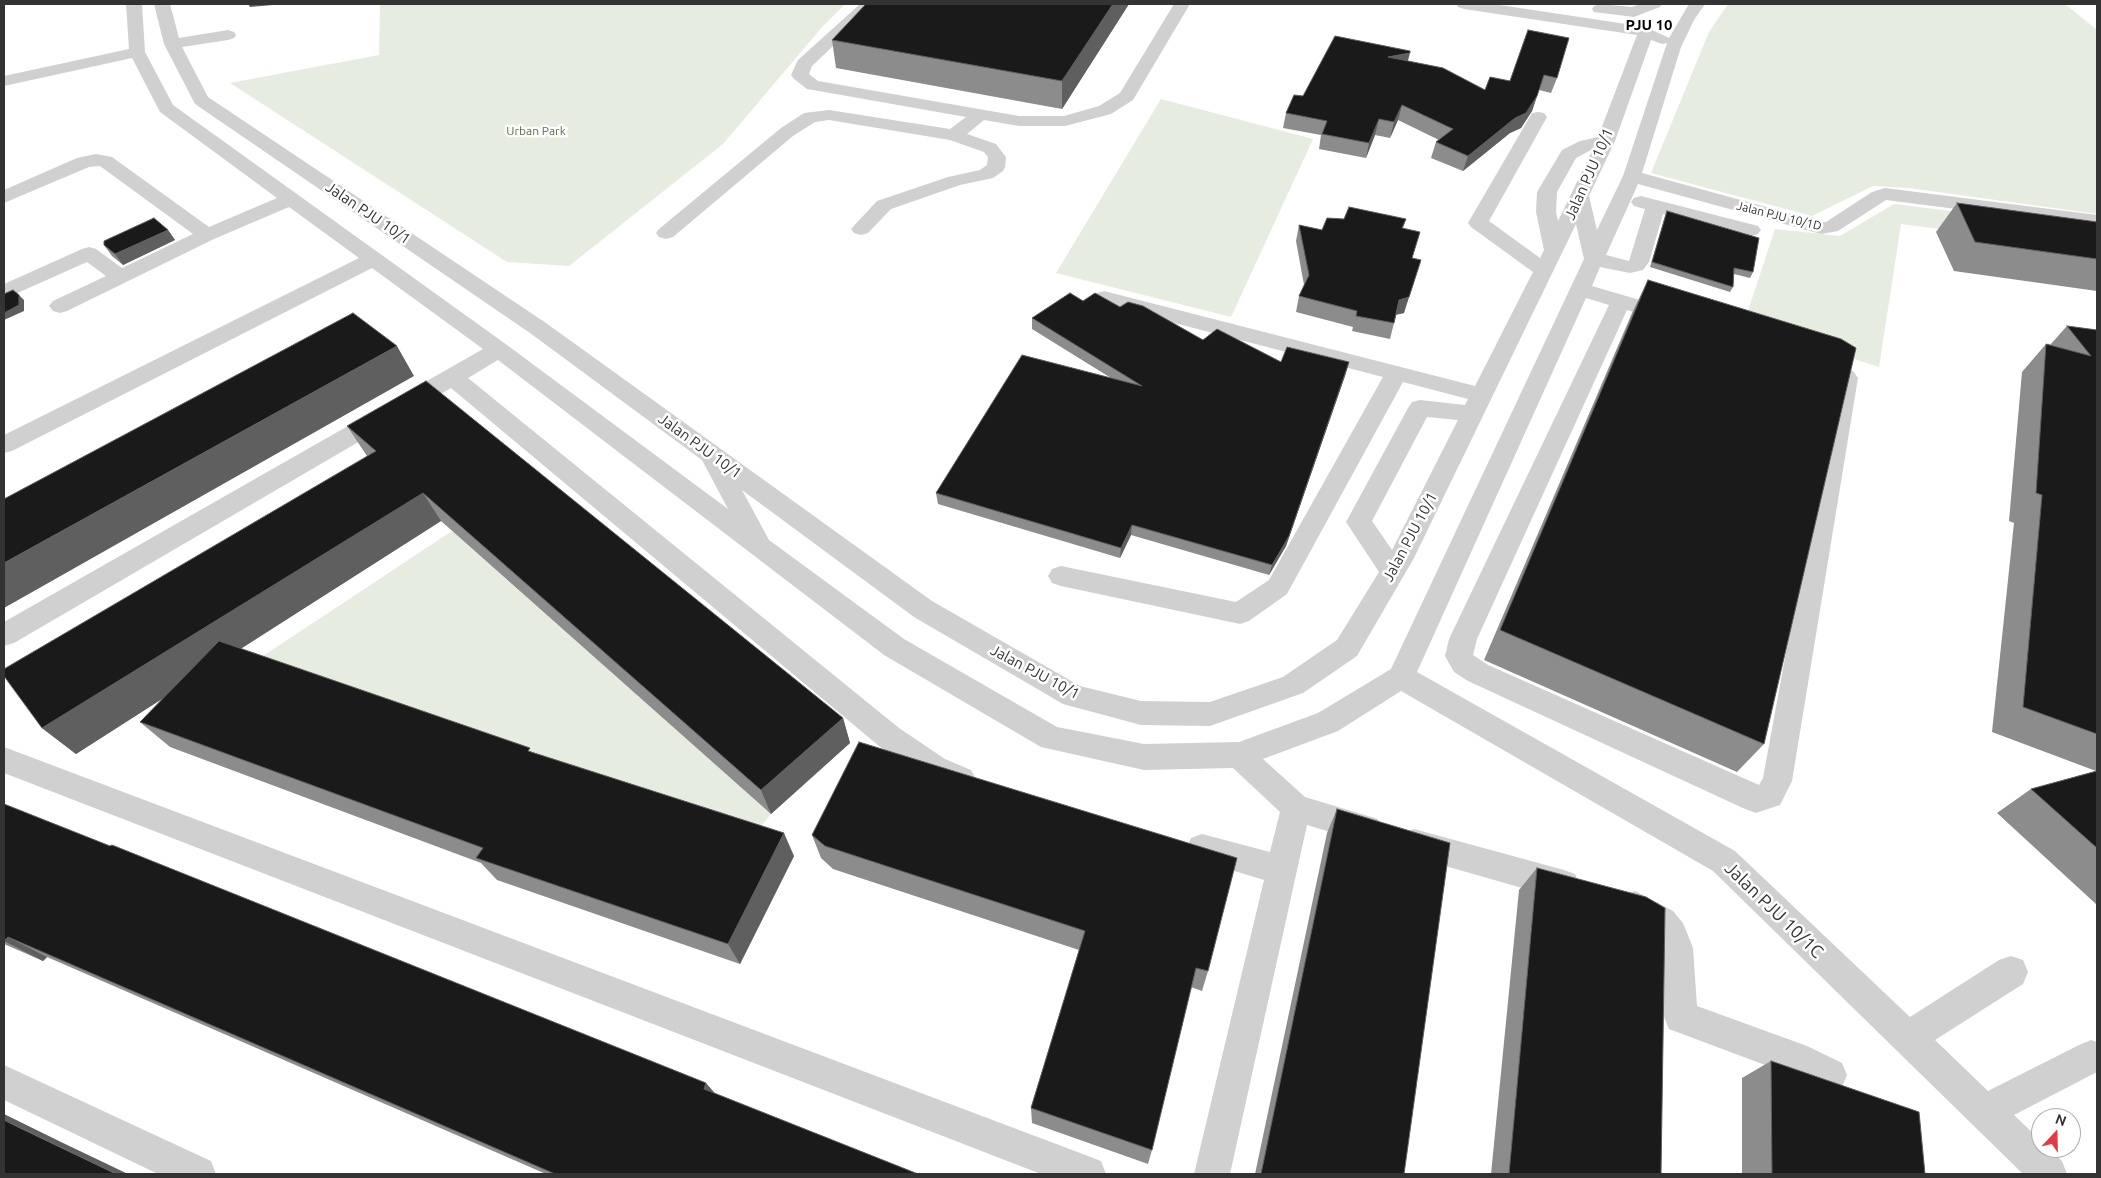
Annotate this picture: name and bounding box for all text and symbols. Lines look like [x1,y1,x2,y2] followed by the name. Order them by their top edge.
[1626,16,1672,34] district label: PJU 10
[506,124,566,138] park label: Urban Park
[1561,125,1617,223] street label: Jalan PJU 10/1
[322,178,414,248] street label: Jalan PJU 10/1
[1735,198,1823,234] street label: Jalan PJU 10/1D
[655,410,745,482] street label: Jalan PJU 10/1
[1379,489,1441,585] street label: Jalan PJU 10/1
[987,641,1083,703] street label: Jalan PJU 10/1
[1720,857,1828,963] street label: Jalan PJU 10/1C
[2031,1108,2081,1158] north arrow
[2053,1111,2069,1129] text: N

